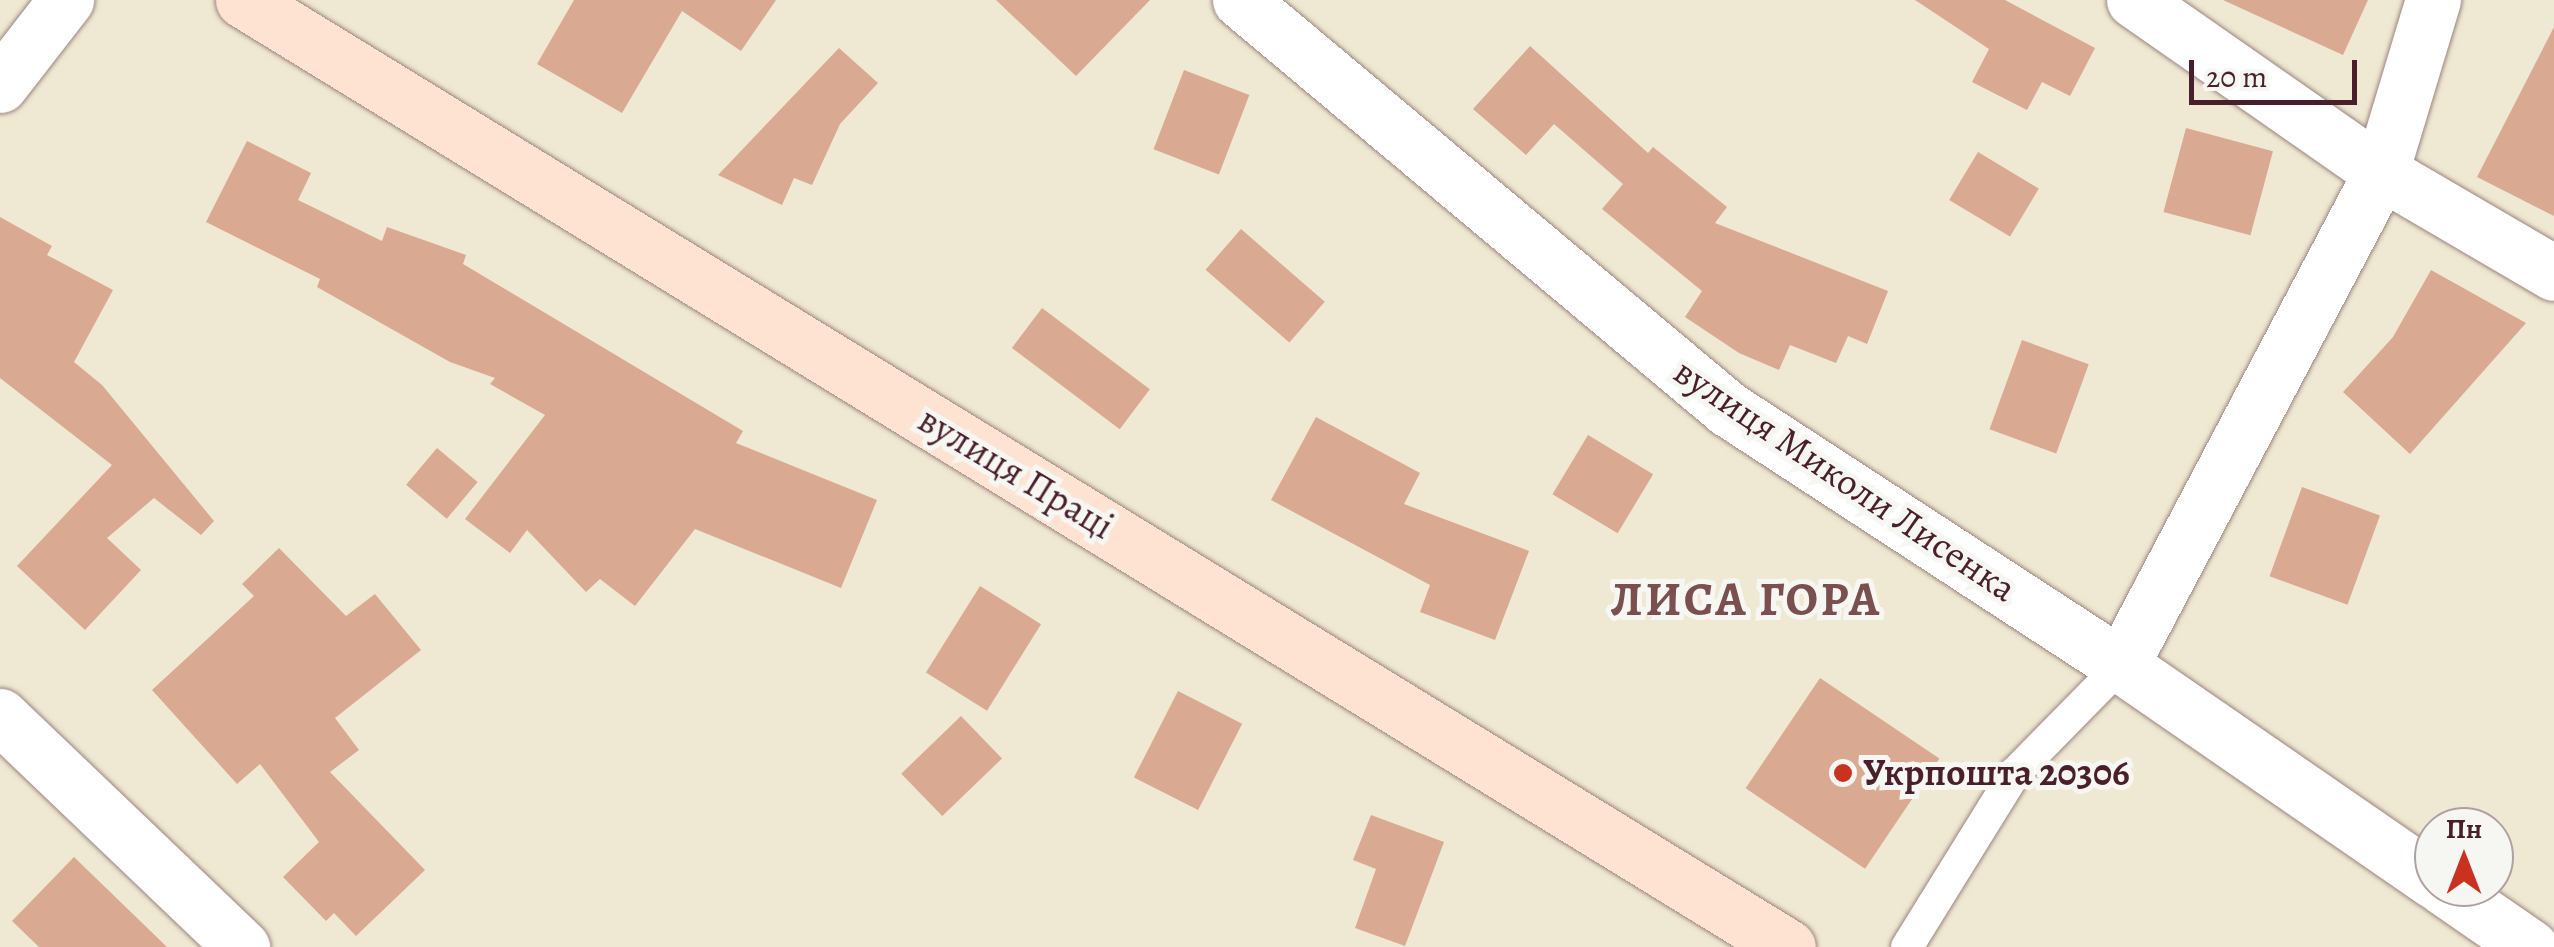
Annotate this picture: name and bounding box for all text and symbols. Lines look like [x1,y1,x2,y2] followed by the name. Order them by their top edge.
[2194,40,2362,102] scale bar
[2206,57,2267,97] text: 20 m
[1665,348,2025,612] street label: вулиця Миколи Лисенка
[910,397,1122,549] street label: вулиця Праці
[1611,571,1881,629] district label: ЛИСА ГОРА
[1863,750,2130,796] place label: Укрпошта 20306
[1832,762,1854,784] marker: Укрпошта 20306
[2414,807,2514,907] north arrow
[2446,810,2482,848] text: Пн

